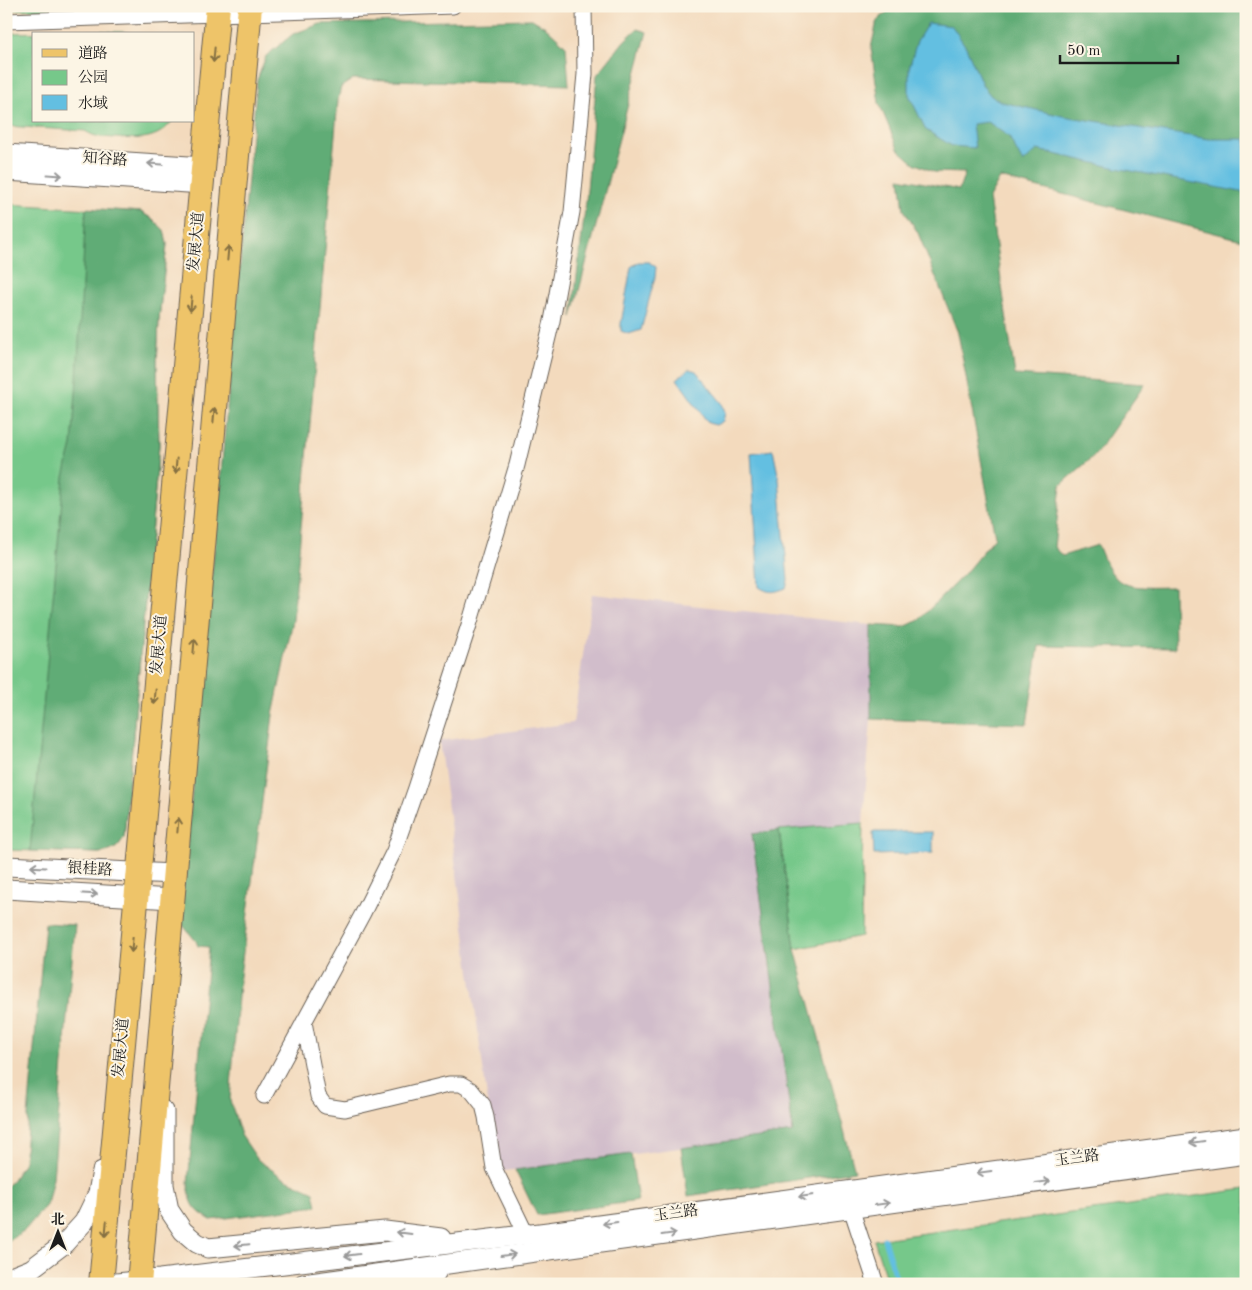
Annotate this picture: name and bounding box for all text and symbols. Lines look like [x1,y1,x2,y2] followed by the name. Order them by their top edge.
[32,32,195,122] legend
[1060,32,1177,64] scale bar
[1067,44,1101,59] text: 50 m
[78,45,108,62] text: 道路
[209,47,219,63] one-way arrow
[78,69,108,86] text: 公园
[78,95,108,112] text: 水域
[82,149,128,169] street label: 知谷路
[148,159,164,168] one-way arrow
[47,170,63,179] one-way arrow
[185,211,207,273] street label: 发展大道
[223,245,233,261] one-way arrow
[187,295,196,311] one-way arrow
[209,407,219,423] one-way arrow
[172,457,181,473] one-way arrow
[148,614,170,676] street label: 发展大道
[189,638,198,654] one-way arrow
[150,689,160,705] one-way arrow
[173,818,183,834] one-way arrow
[67,859,113,879] street label: 银桂路
[30,863,46,872] one-way arrow
[82,889,98,898] one-way arrow
[127,936,137,952] one-way arrow
[110,1017,132,1079] street label: 发展大道
[1190,1137,1206,1147] one-way arrow
[1053,1146,1100,1170] street label: 玉兰路
[977,1167,993,1177] one-way arrow
[1034,1177,1050,1187] one-way arrow
[798,1191,814,1201] one-way arrow
[873,1199,889,1209] one-way arrow
[652,1201,699,1225] street label: 玉兰路
[32,1208,82,1258] north arrow
[51,1212,65,1227] text: 北
[603,1218,619,1228] one-way arrow
[101,1220,110,1236] one-way arrow
[396,1228,412,1238] one-way arrow
[660,1229,676,1239] one-way arrow
[234,1240,250,1250] one-way arrow
[344,1250,360,1260] one-way arrow
[499,1250,515,1260] one-way arrow

